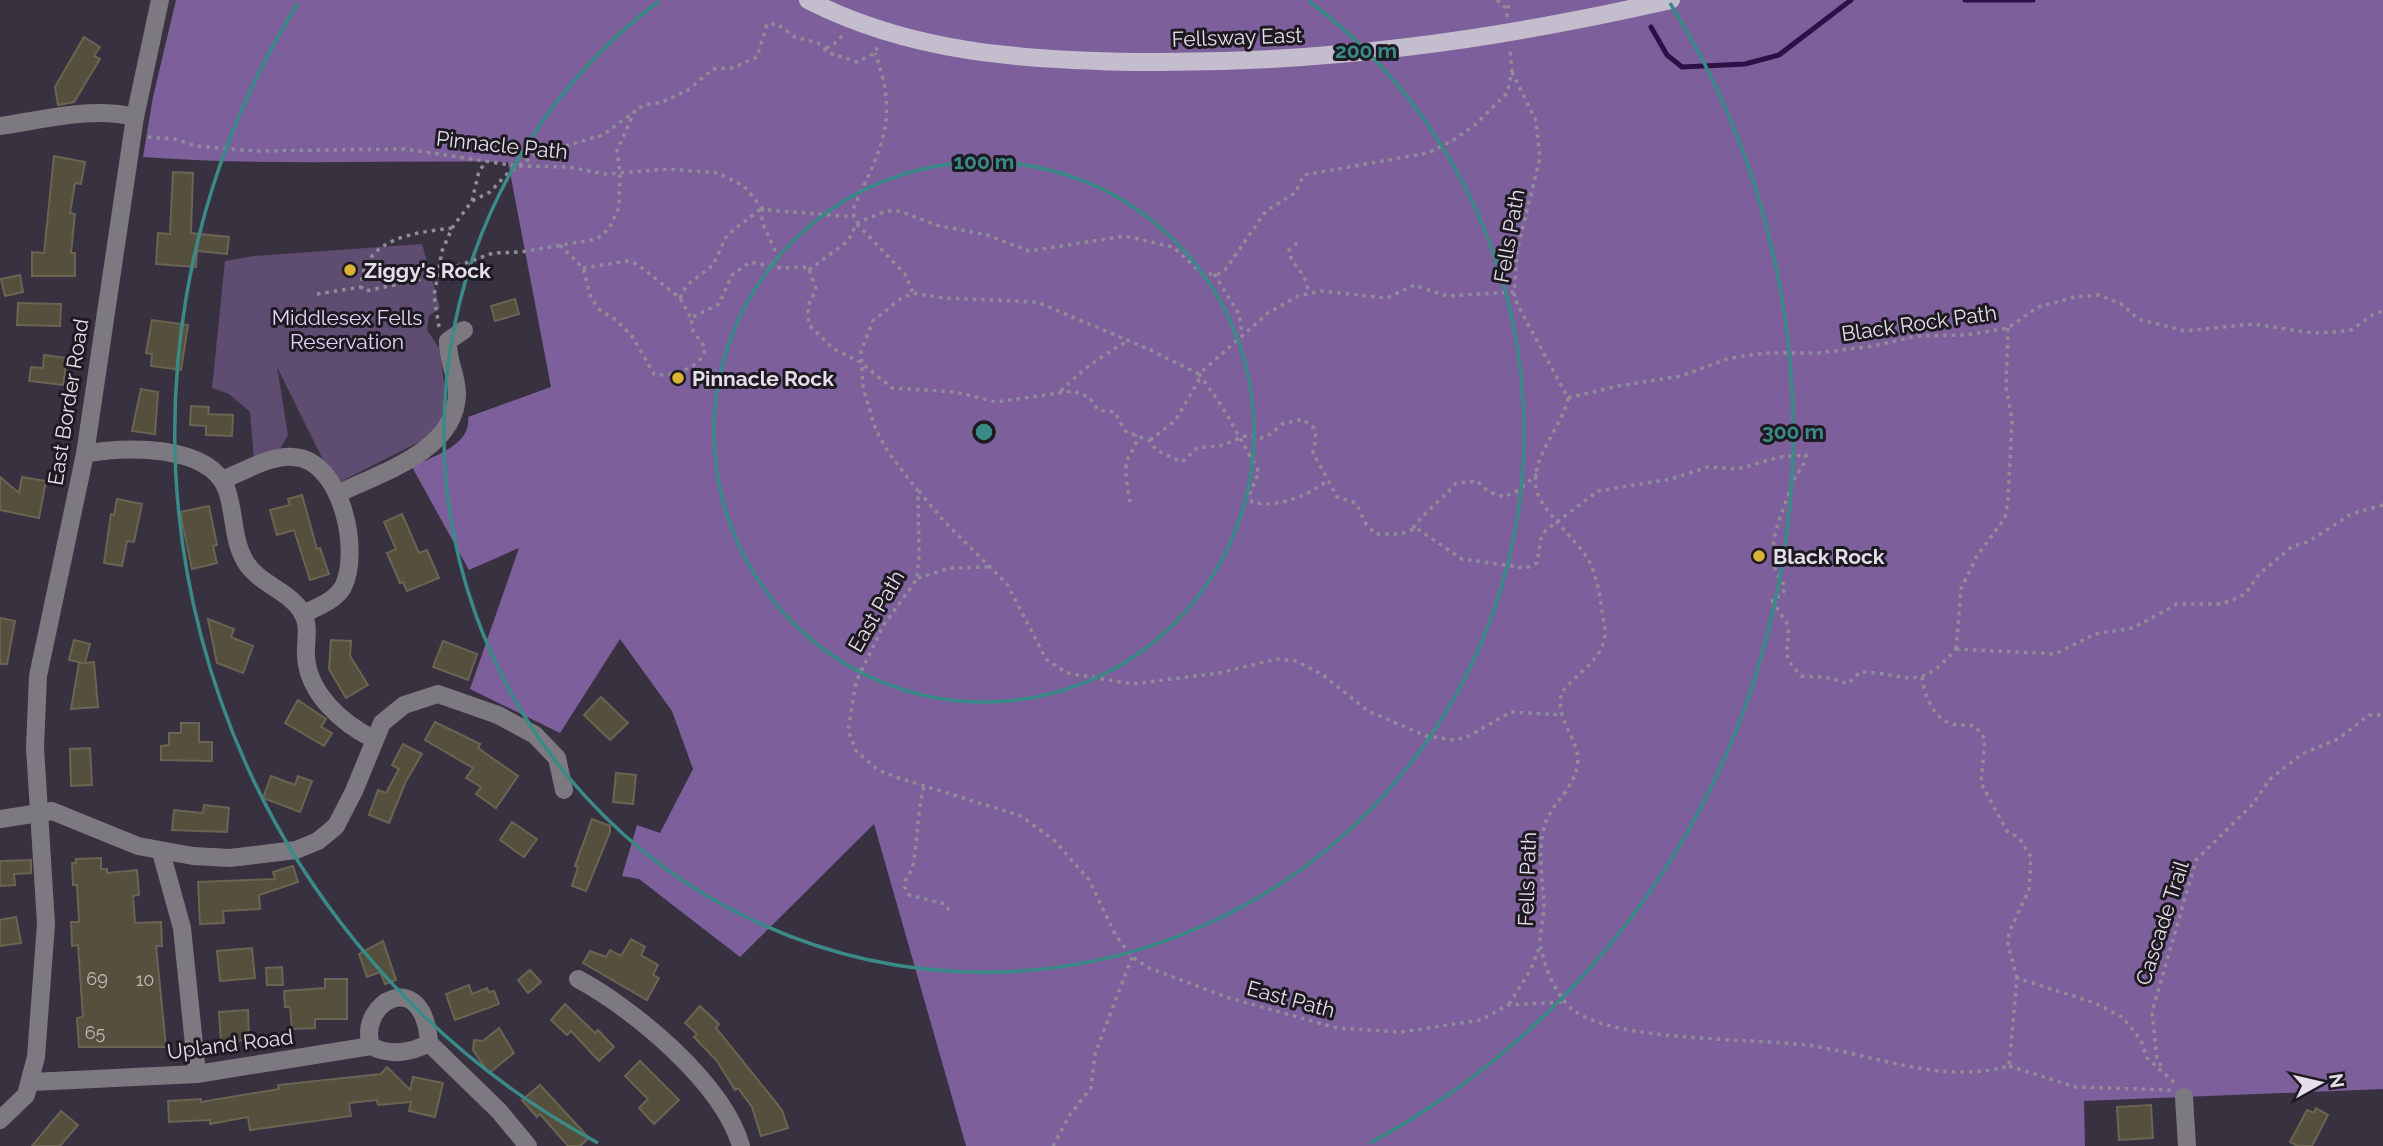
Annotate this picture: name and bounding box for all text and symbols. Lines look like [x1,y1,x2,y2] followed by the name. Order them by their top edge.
[1171,22,1303,52] street label: Fellsway East
[1335,38,1397,63] text: 200 m
[435,126,569,164] street label: Pinnacle Path
[954,149,1014,174] text: 100 m
[1488,187,1530,285] street label: Fells Path
[364,258,491,283] place label: Ziggy's Rock
[342,262,358,278] marker: Ziggy's Rock
[1840,300,1998,346] street label: Black Rock Path
[272,305,422,354] park label: Middlesex Fells Reservation
[42,317,94,487] street label: East Border Road
[692,366,834,391] place label: Pinnacle Rock
[670,370,686,386] marker: Pinnacle Rock
[1762,419,1824,444] text: 300 m
[972,420,996,444] centre of rings
[1773,544,1885,569] place label: Black Rock
[1751,548,1767,564] marker: Black Rock
[843,566,909,656] street label: East Path
[1513,831,1541,927] street label: Fells Path
[2130,857,2194,988] street label: Cascade Trail
[86,968,108,989] house number: 69
[136,969,154,990] house number: 10
[1244,975,1338,1023] street label: East Path
[85,1022,106,1043] house number: 65
[166,1024,294,1064] street label: Upland Road
[2285,1048,2355,1118] north arrow
[2325,1072,2349,1089] text: N

